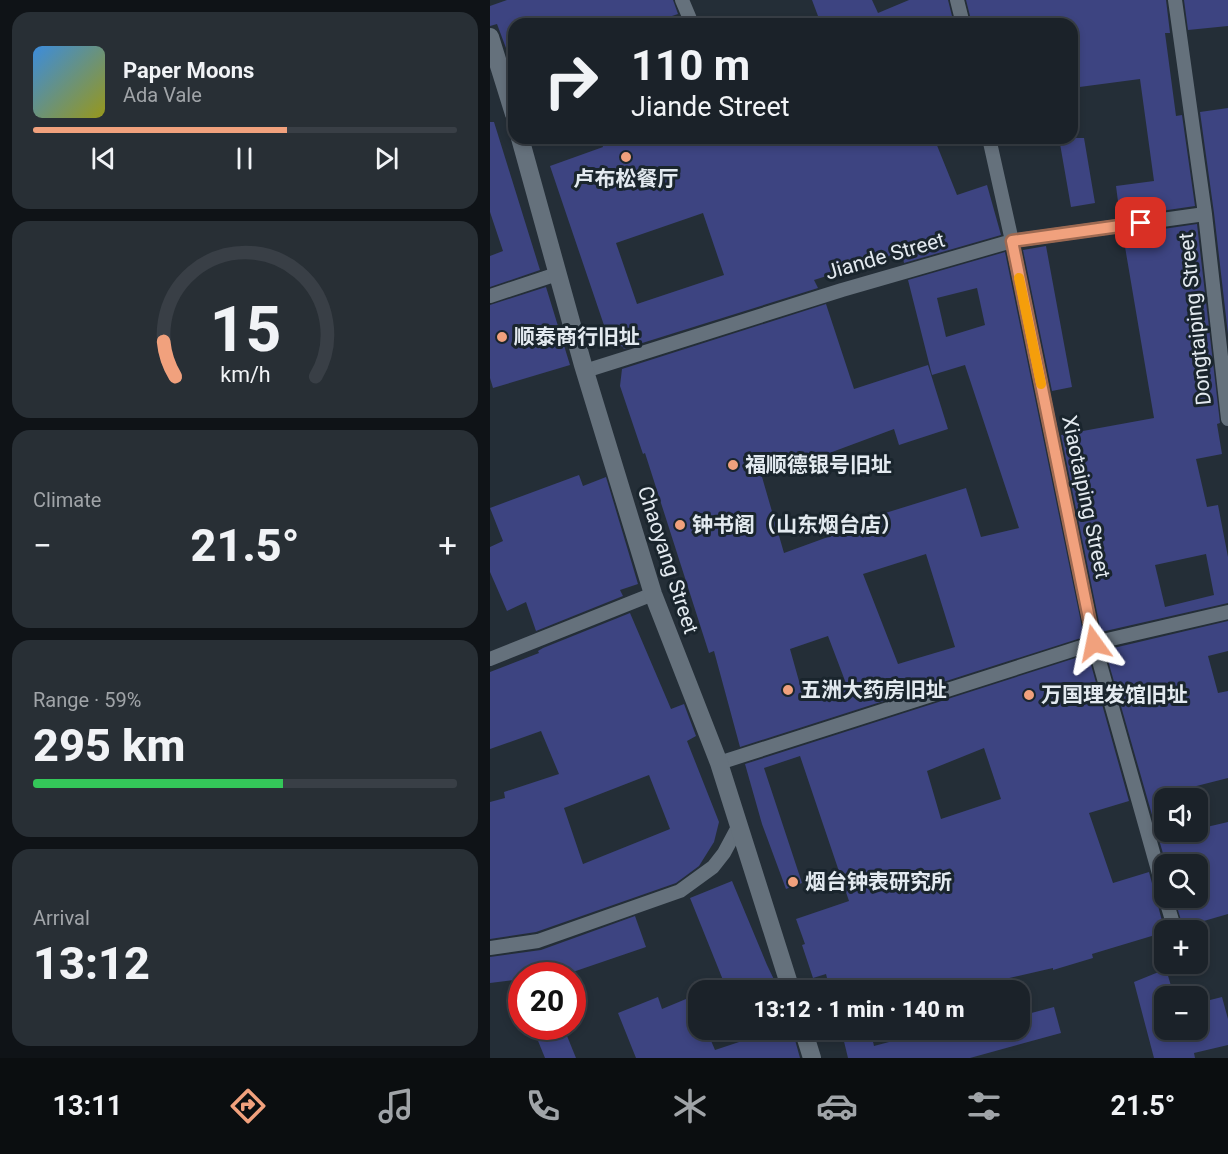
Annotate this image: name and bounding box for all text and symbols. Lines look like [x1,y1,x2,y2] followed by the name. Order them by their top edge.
[631,41,750,90] text: 110 m
[532,42,610,120] icon: right
[123,58,254,83] text: Paper Moons
[123,83,202,107] text: Ada Vale
[631,91,790,123] text: Jiande Street
[87,142,120,175] icon: previous
[228,142,261,175] icon: pause
[370,142,403,175] icon: next
[619,150,633,164] marker: 卢布松餐厅
[574,167,679,191] place label: 卢布松餐厅
[1115,197,1166,248] pin
[1124,206,1157,239] icon: arrive
[822,227,948,285] street label: Jiande Street
[1174,231,1216,407] street label: Dongtaiping Street
[209,293,281,366] text: 15
[514,325,640,349] place label: 顺泰商行旧址
[495,330,509,344] marker: 顺泰商行旧址
[220,362,270,387] text: km/h
[1057,413,1115,581] street label: Xiaotaiping Street
[745,453,892,477] place label: 福顺德银号旧址
[726,458,740,472] marker: 福顺德银号旧址
[633,483,703,637] street label: Chaoyang Street
[33,488,101,512] text: Climate
[692,513,902,537] place label: 钟书阁（山东烟台店）
[673,518,687,532] marker: 钟书阁（山东烟台店）
[191,519,300,572] text: 21.5°
[33,526,52,565] text: −
[438,526,457,565] text: +
[1062,611,1126,675] position arrow
[800,678,947,702] place label: 五洲大药房旧址
[781,683,795,697] marker: 五洲大药房旧址
[1041,683,1188,707] place label: 万国理发馆旧址
[33,688,141,712] text: Range · 59%
[1022,688,1036,702] marker: 万国理发馆旧址
[33,719,185,772] text: 295 km
[1154,788,1208,1040] map controls
[1154,788,1208,842] button: sound
[1154,854,1208,908] button: search
[805,870,952,894] place label: 烟台钟表研究所
[786,875,800,889] marker: 烟台钟表研究所
[33,906,90,930] text: Arrival
[1154,920,1208,974] button: +
[33,937,150,990] text: 13:12
[508,962,586,1040] speed limit sign: 20
[1154,986,1208,1040] button: −
[754,997,964,1022] text: 13:12 · 1 min · 140 m
[227,1085,269,1127] icon: directions
[375,1085,417,1127] icon: music
[522,1085,564,1127] icon: phone
[669,1085,711,1127] icon: climate
[816,1085,858,1127] icon: car
[963,1085,1005,1127] icon: filters
[53,1090,122,1122] text: 13:11
[1110,1090,1175,1122] text: 21.5°

